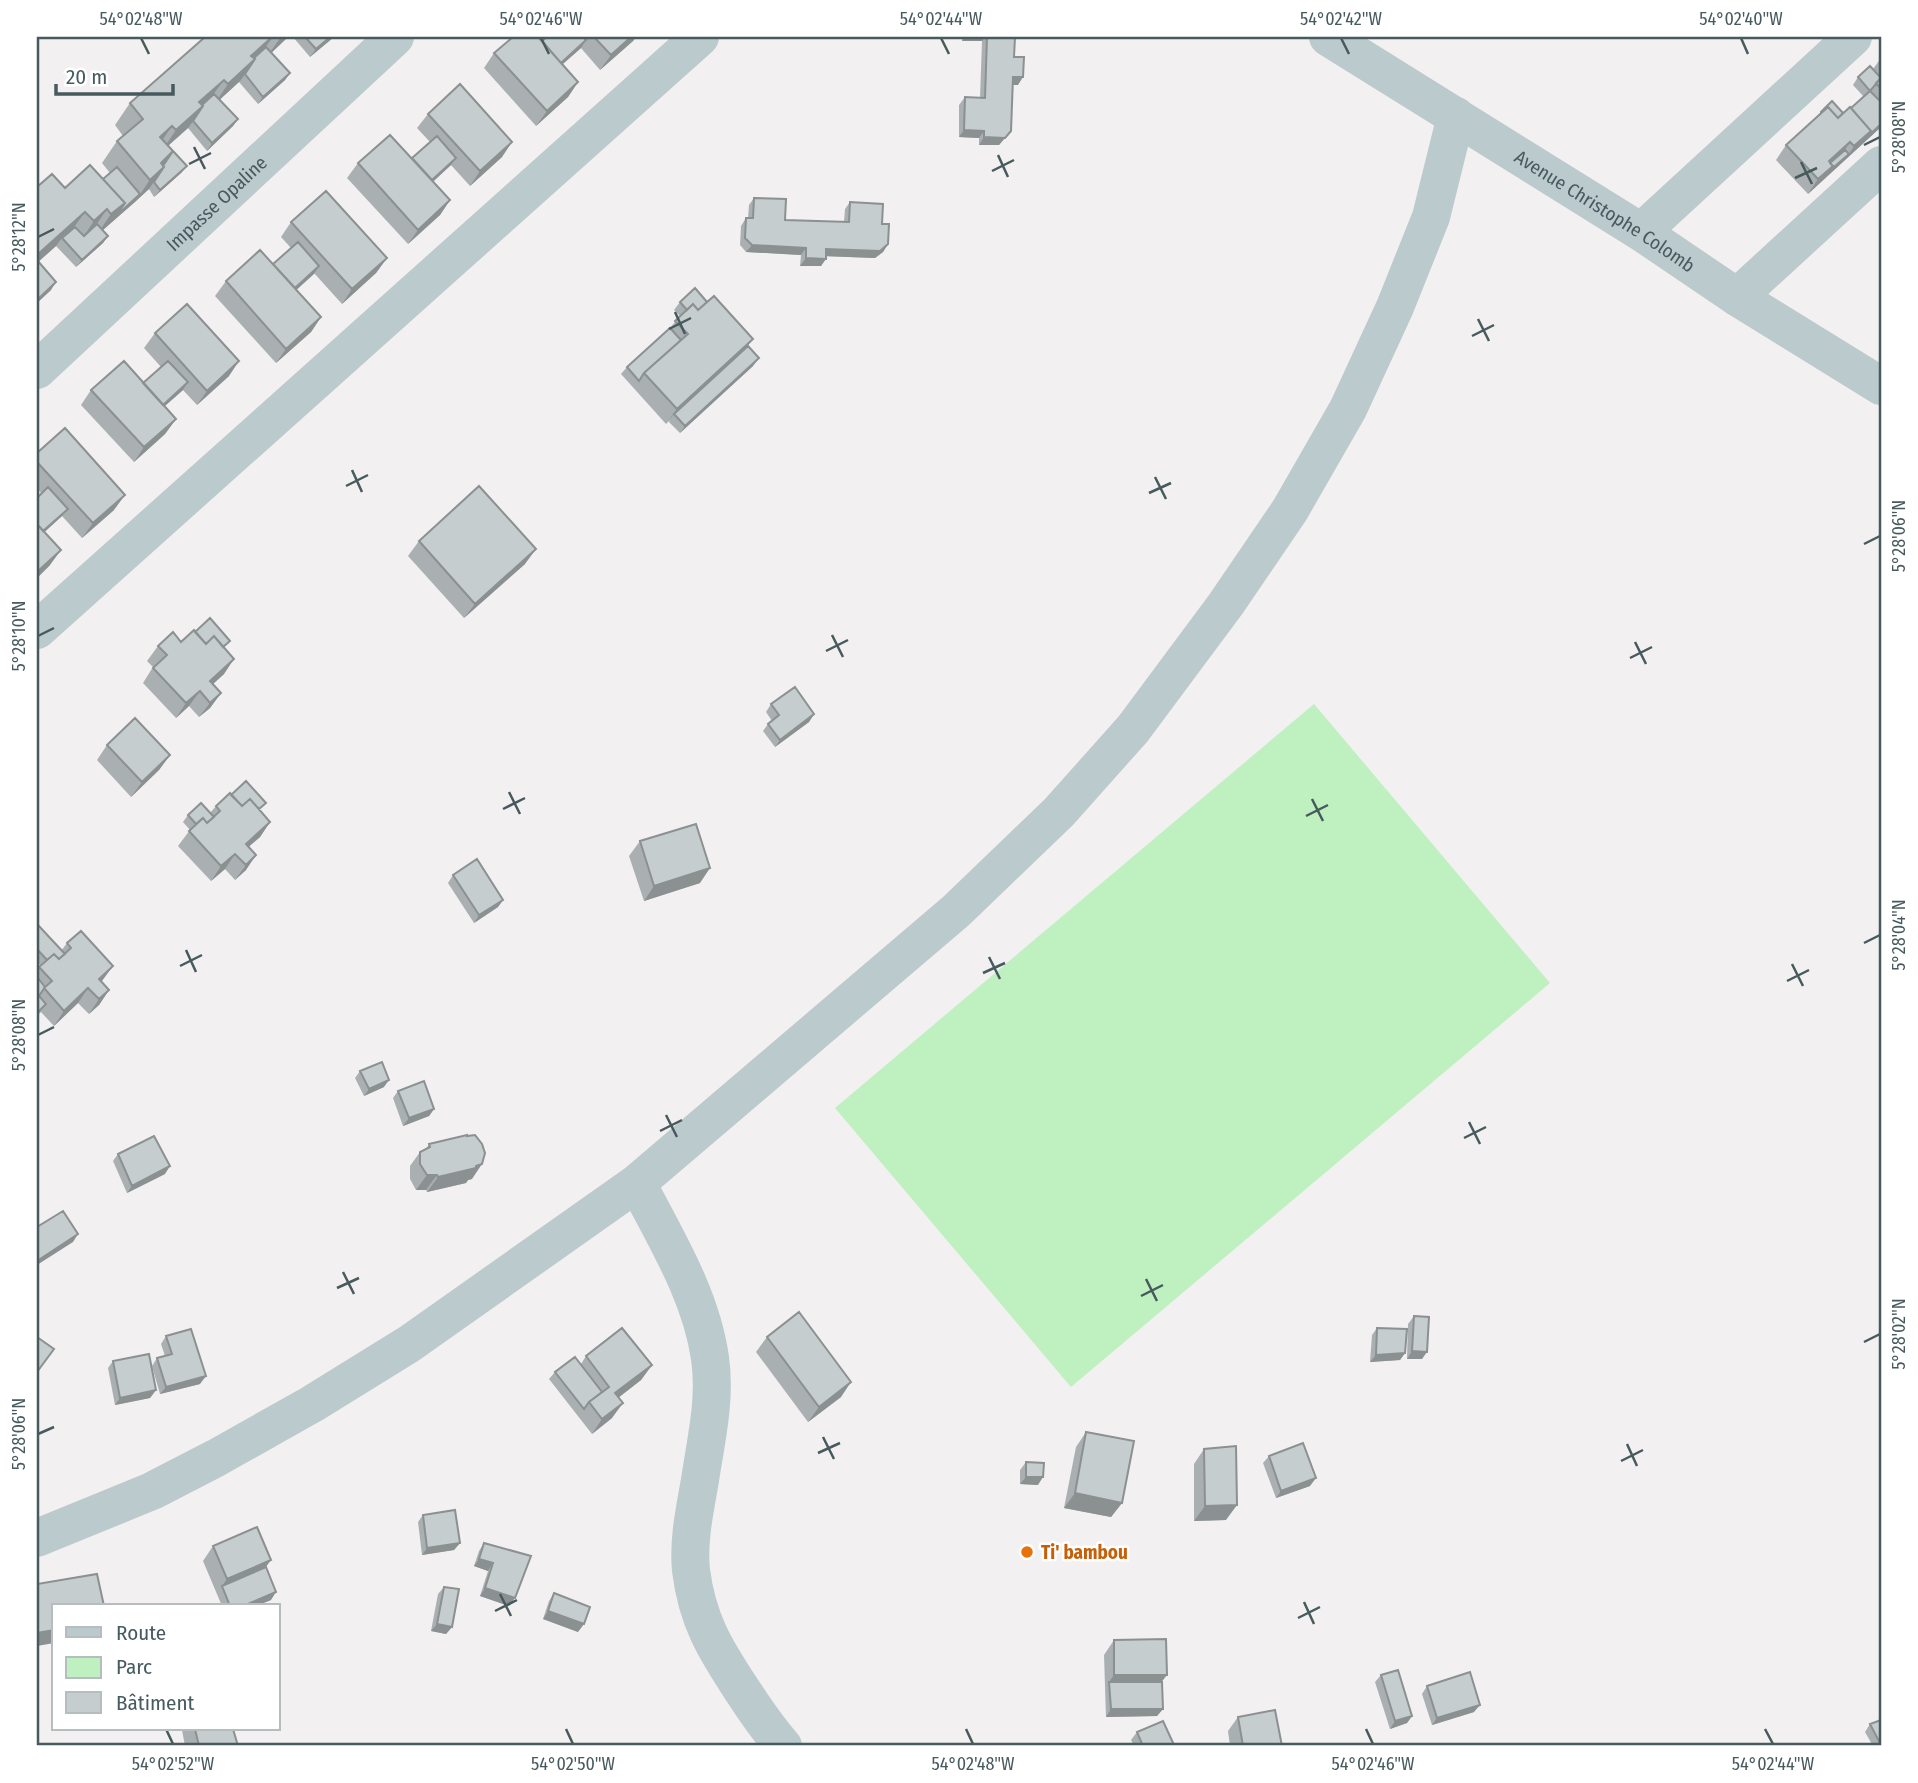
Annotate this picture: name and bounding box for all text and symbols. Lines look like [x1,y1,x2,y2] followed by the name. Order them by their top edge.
[99,8,183,30] text: 54°02'48"W
[499,8,583,30] text: 54°02'46"W
[900,8,983,30] text: 54°02'44"W
[1300,8,1383,30] text: 54°02'42"W
[1699,8,1783,30] text: 54°02'40"W
[56,52,173,96] scale bar
[66,64,107,90] text: 20 m
[1888,101,1910,173] text: 5°28'08"N
[1510,145,1699,277] street label: Avenue Christophe Colomb
[162,151,272,256] street label: Impasse Opaline
[8,202,30,272] text: 5°28'12"N
[1888,500,1910,572] text: 5°28'06"N
[8,601,30,671] text: 5°28'10"N
[1888,899,1910,971] text: 5°28'04"N
[8,999,30,1071] text: 5°28'08"N
[1888,1298,1910,1370] text: 5°28'02"N
[8,1398,30,1470] text: 5°28'06"N
[1041,1541,1128,1564] place label: Ti' bambou
[1019,1544,1035,1560] marker: Ti' bambou
[52,1604,280,1730] legend
[116,1620,166,1646] text: Route
[116,1654,152,1680] text: Parc
[116,1690,195,1716] text: Bâtiment
[132,1753,215,1775] text: 54°02'52"W
[531,1753,615,1775] text: 54°02'50"W
[931,1753,1015,1775] text: 54°02'48"W
[1331,1753,1415,1775] text: 54°02'46"W
[1732,1753,1815,1775] text: 54°02'44"W

